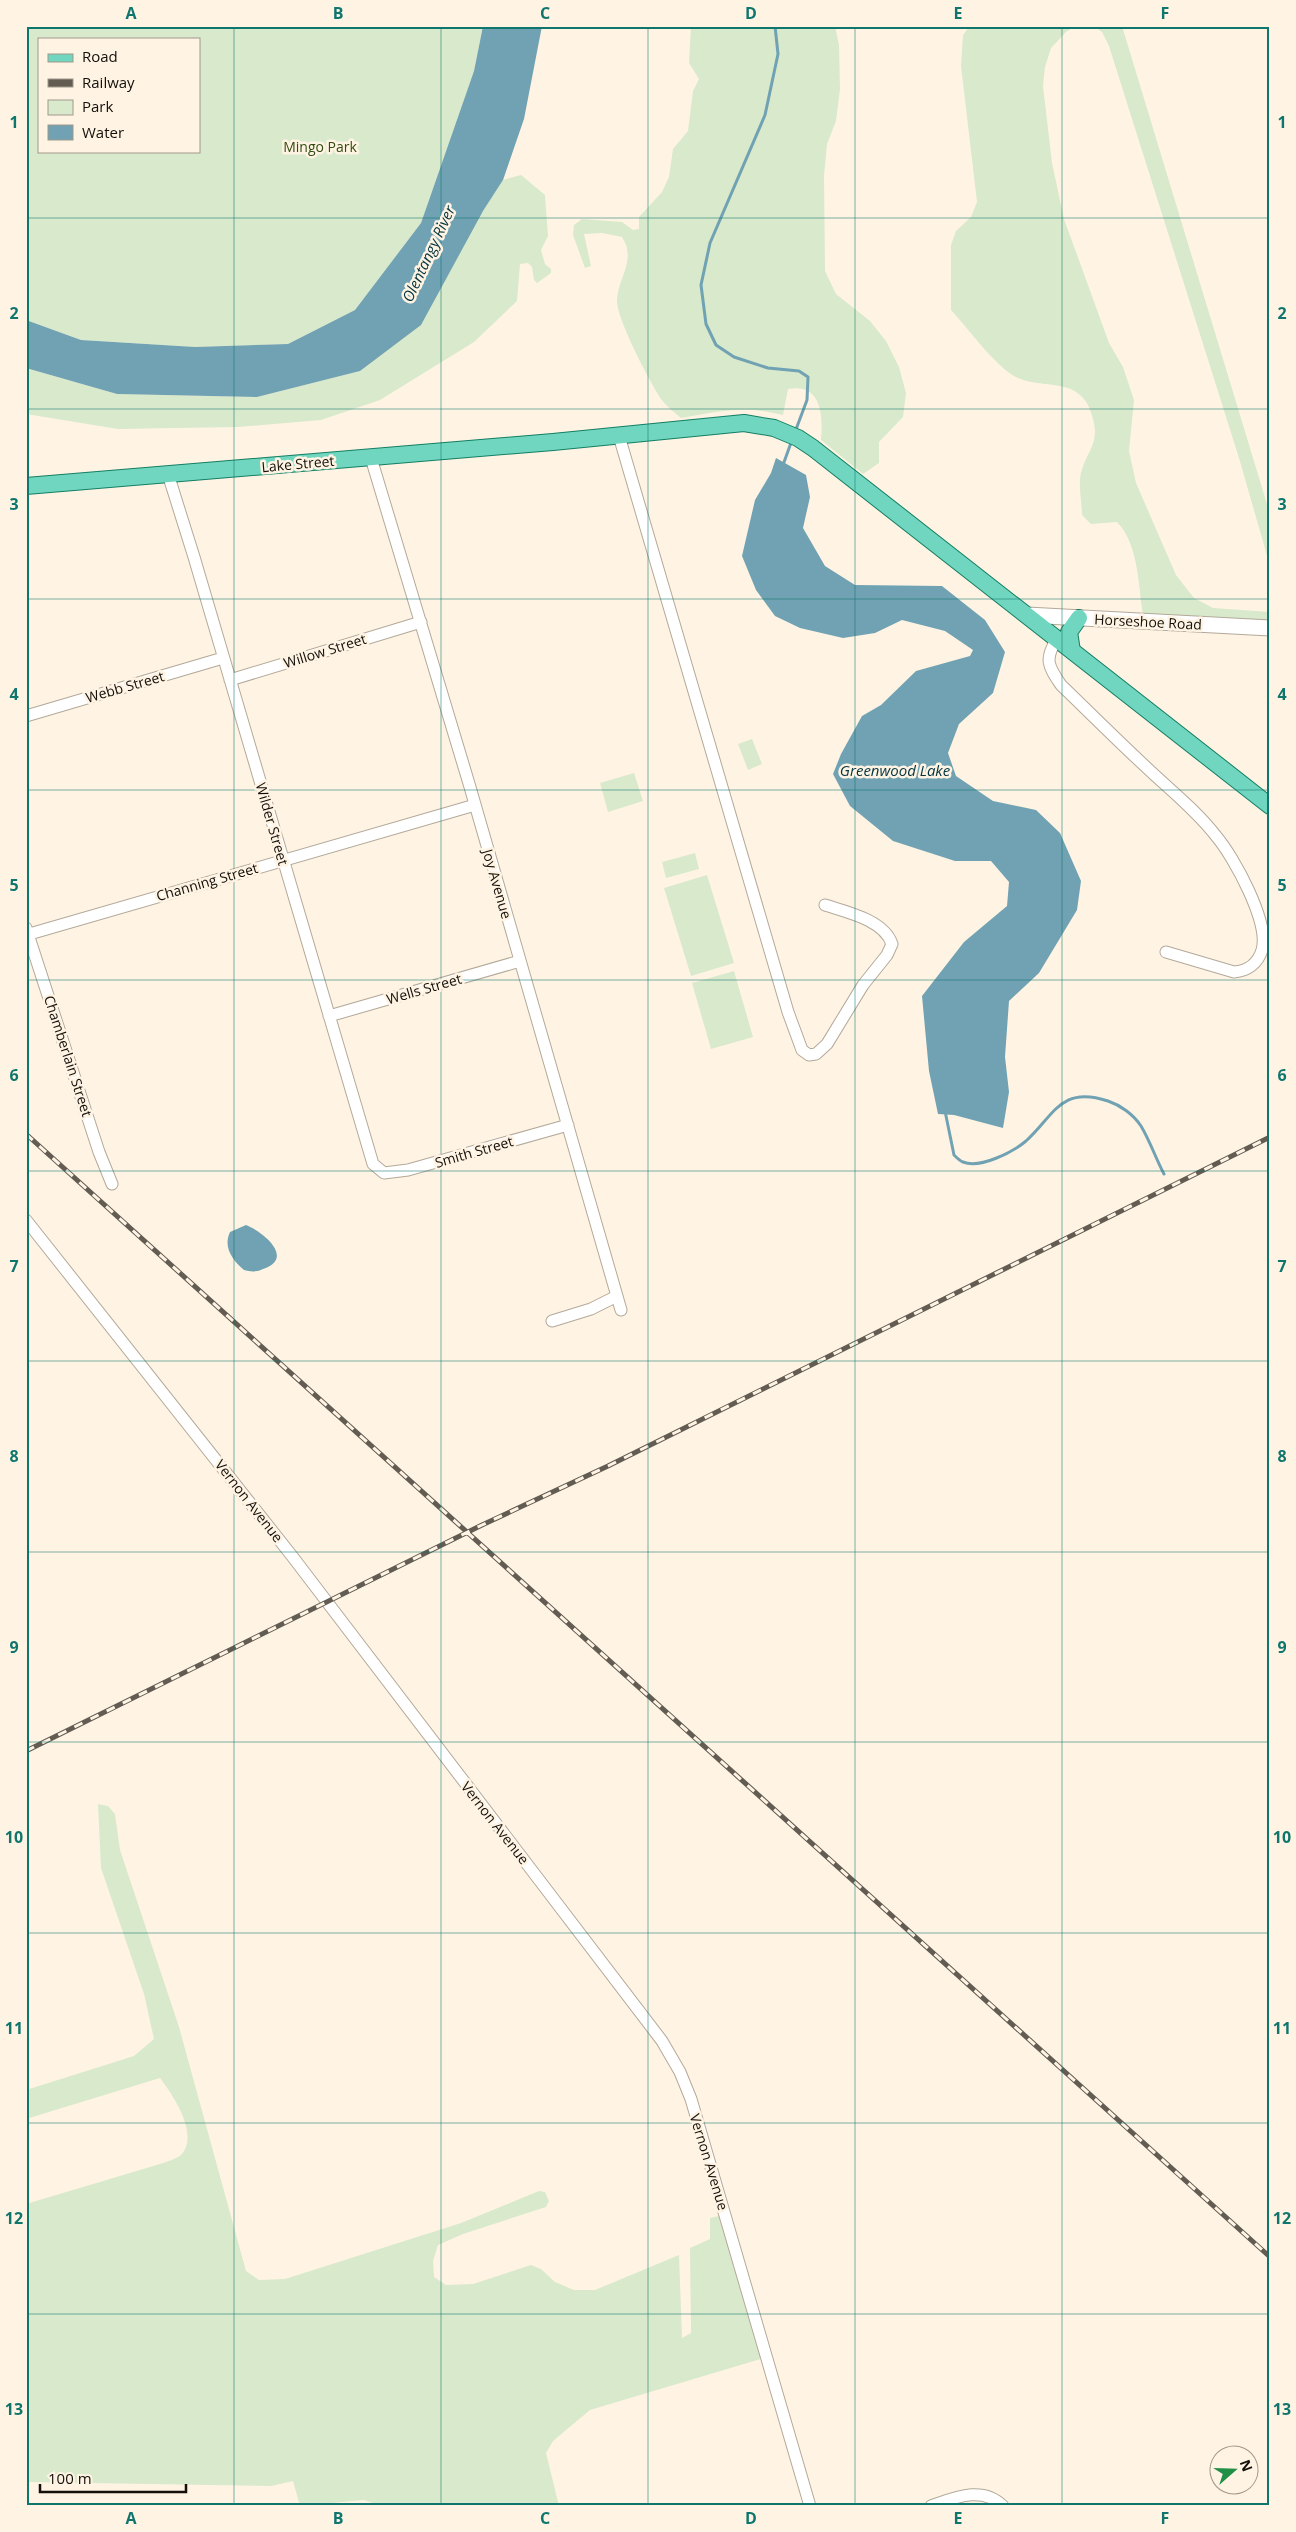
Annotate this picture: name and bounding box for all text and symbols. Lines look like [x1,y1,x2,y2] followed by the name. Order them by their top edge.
[125,2,137,24] text: A
[333,2,343,24] text: B
[540,2,550,24] text: C
[745,2,757,24] text: D
[954,2,963,24] text: E
[1161,2,1169,24] text: F
[38,38,200,152] legend
[82,46,118,66] text: Road
[82,72,135,92] text: Railway
[82,96,113,116] text: Park
[9,111,19,133] text: 1
[1277,111,1287,133] text: 1
[82,122,124,142] text: Water
[283,137,357,156] park label: Mingo Park
[397,201,460,305] water label: Olentangy River
[9,302,19,324] text: 2
[1277,302,1287,324] text: 2
[261,451,335,476] street label: Lake Street
[9,493,19,515] text: 3
[1277,493,1287,515] text: 3
[1094,609,1202,634] street label: Horseshoe Road
[281,629,369,672] street label: Willow Street
[83,666,166,707] street label: Webb Street
[9,683,19,705] text: 4
[1277,683,1287,705] text: 4
[840,760,951,780] water label: Greenwood Lake
[252,780,293,867] street label: Wilder Street
[478,845,517,921] street label: Joy Avenue
[154,858,260,905] street label: Channing Street
[9,874,19,896] text: 5
[1277,874,1287,896] text: 5
[384,969,464,1008] street label: Wells Street
[40,993,97,1119] street label: Chamberlain Street
[9,1064,19,1086] text: 6
[1277,1064,1287,1086] text: 6
[433,1131,515,1172] street label: Smith Street
[9,1255,19,1277] text: 7
[1277,1255,1287,1277] text: 7
[9,1445,19,1467] text: 8
[1277,1445,1287,1467] text: 8
[211,1455,288,1546] street label: Vernon Avenue
[9,1636,19,1658] text: 9
[1277,1636,1287,1658] text: 9
[457,1777,534,1868] street label: Vernon Avenue
[5,1826,23,1848] text: 10
[1273,1826,1291,1848] text: 10
[5,2017,23,2039] text: 11
[1273,2017,1291,2039] text: 11
[686,2111,733,2213] street label: Vernon Avenue
[5,2207,23,2229] text: 12
[1273,2207,1291,2229] text: 12
[5,2398,23,2420] text: 13
[1273,2398,1291,2420] text: 13
[1208,2444,1258,2494] north arrow
[1236,2457,1258,2474] text: N
[40,2462,186,2494] scale bar
[48,2468,92,2488] text: 100 m
[125,2507,137,2529] text: A
[333,2507,343,2529] text: B
[540,2507,550,2529] text: C
[745,2507,757,2529] text: D
[954,2507,963,2529] text: E
[1161,2507,1169,2529] text: F

